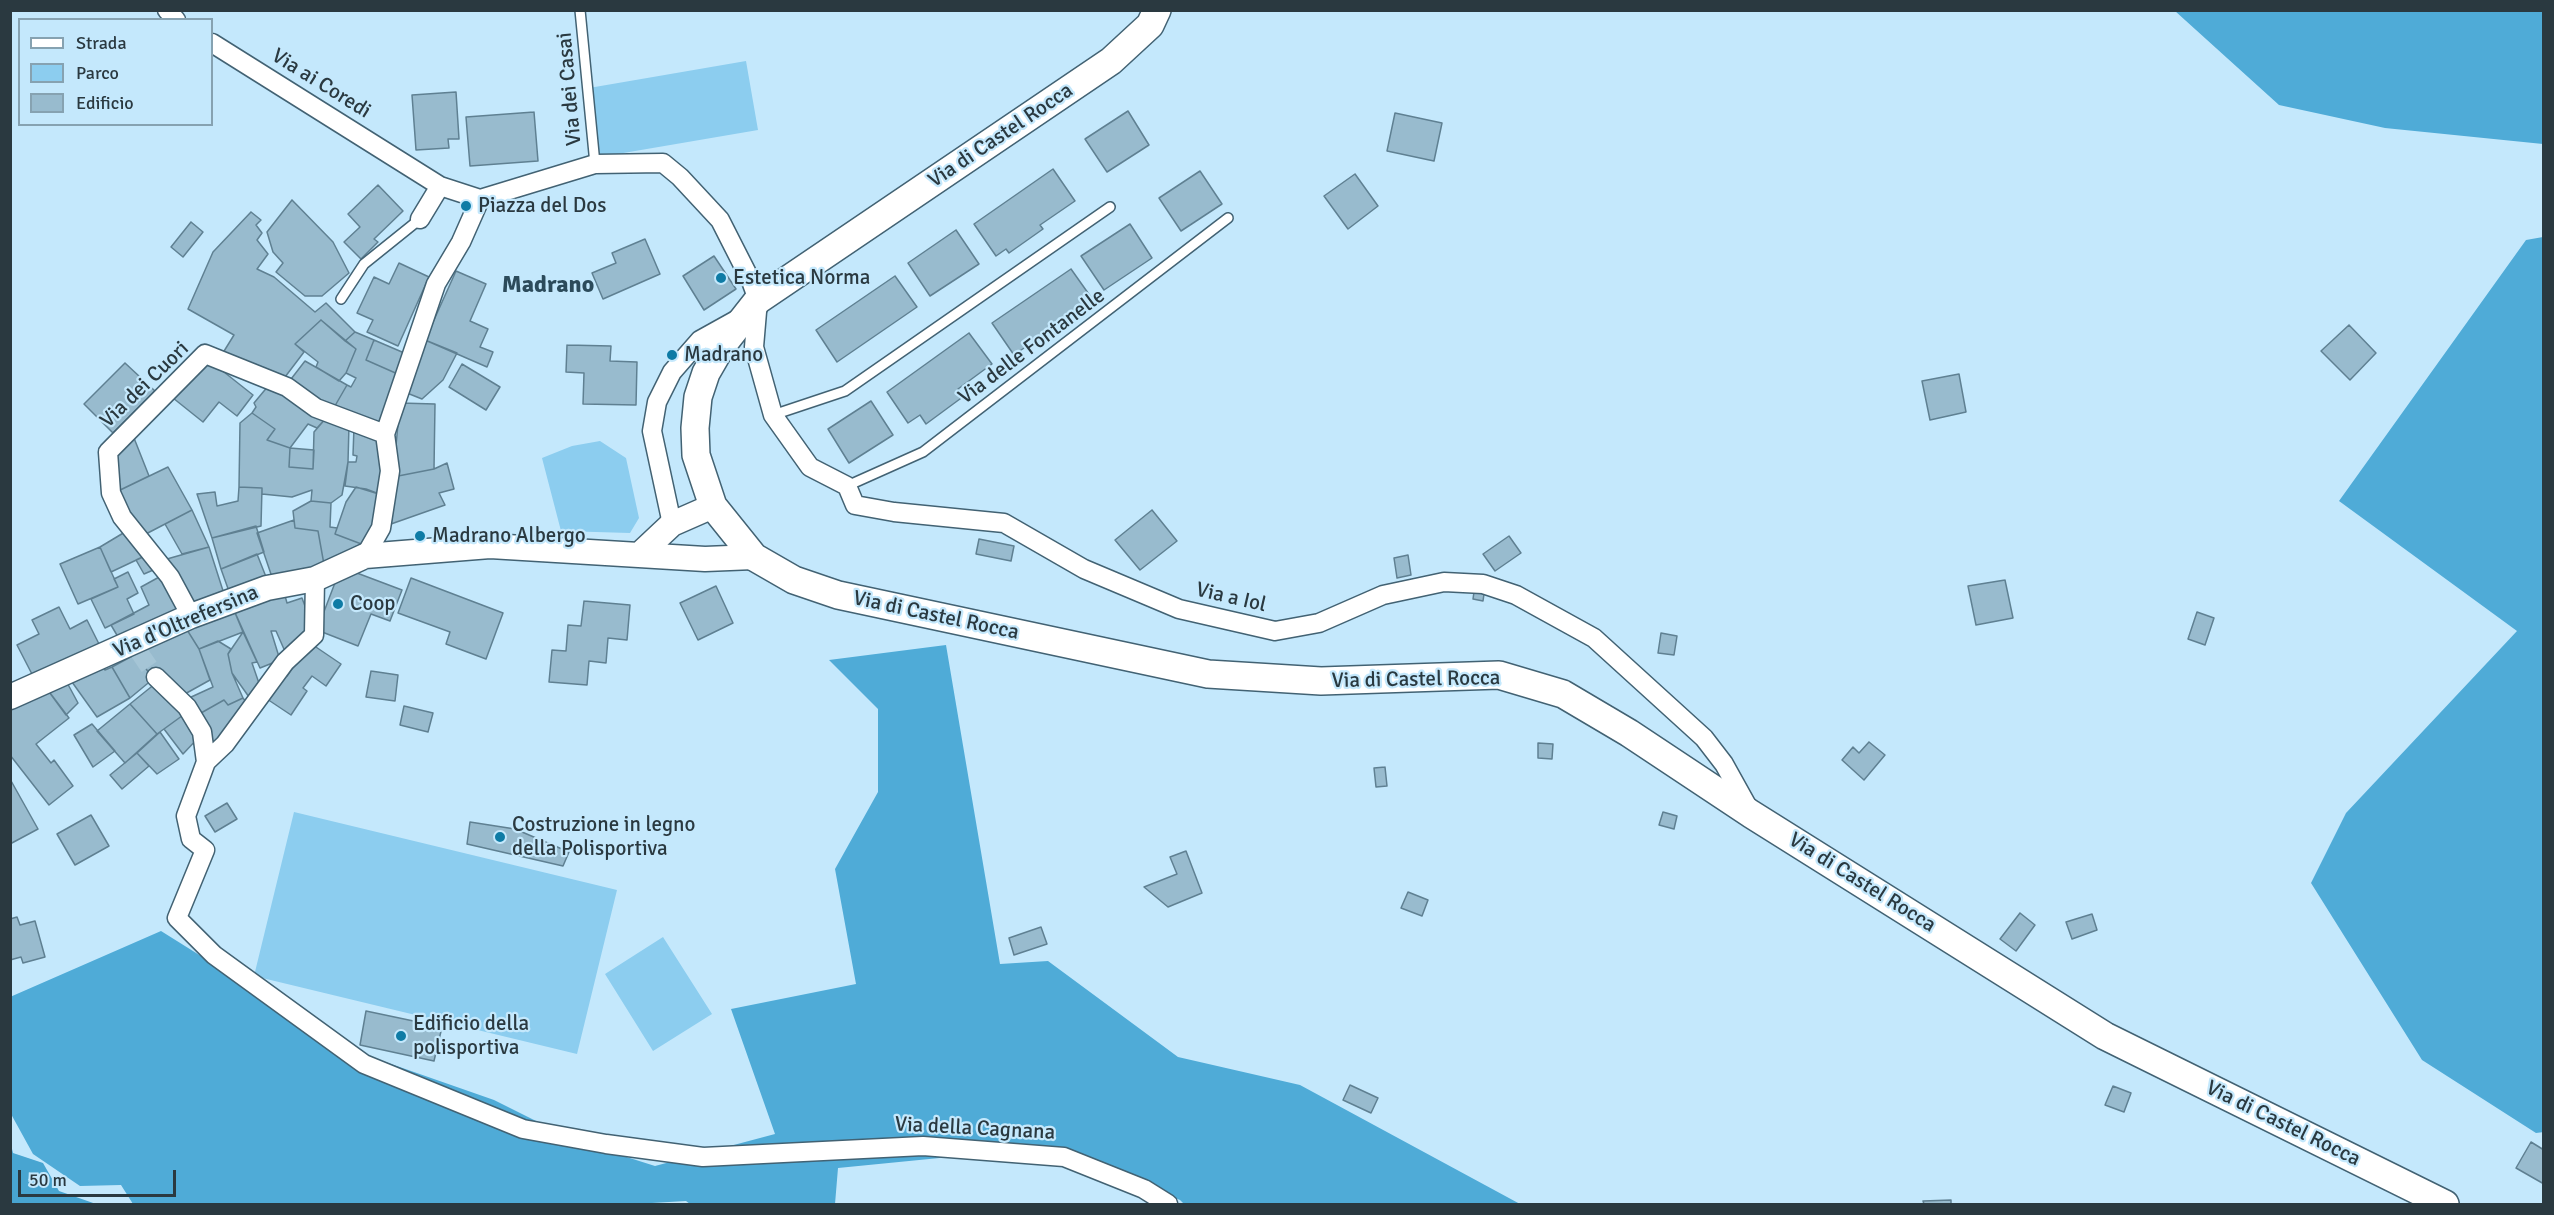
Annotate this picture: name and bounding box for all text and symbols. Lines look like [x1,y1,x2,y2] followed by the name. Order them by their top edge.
[18,18,213,126] legend
[552,31,588,147] street label: Via dei Casai
[76,32,127,54] text: Strada
[267,44,375,124] street label: Via ai Coredi
[76,62,119,84] text: Parco
[924,78,1078,194] street label: Via di Castel Rocca
[76,92,134,114] text: Edificio
[478,193,606,219] place label: Piazza del Dos
[459,199,473,213] marker: Piazza del Dos
[733,265,870,291] place label: Estetica Norma
[714,271,728,285] marker: Estetica Norma
[502,272,594,300] district label: Madrano
[954,284,1110,410] street label: Via delle Fontanelle
[95,336,195,434] street label: Via dei Cuori
[684,342,763,368] place label: Madrano
[665,348,679,362] marker: Madrano
[432,523,586,549] place label: Madrano Albergo
[413,529,427,543] marker: Madrano Albergo
[1193,578,1269,618] street label: Via a Iol
[110,580,262,664] street label: Via d'Oltrefersina
[851,586,1021,646] street label: Via di Castel Rocca
[350,591,395,617] place label: Coop
[331,597,345,611] marker: Coop
[1331,666,1501,694] street label: Via di Castel Rocca
[512,812,695,862] place label: Costruzione in legno della Polisportiva
[1784,828,1940,938] street label: Via di Castel Rocca
[493,830,507,844] marker: Costruzione in legno della Polisportiva
[413,1011,529,1061] place label: Edificio della polisportiva
[394,1029,408,1043] marker: Edificio della polisportiva
[2202,1076,2364,1172] street label: Via di Castel Rocca
[894,1112,1056,1146] street label: Via della Cagnana
[21,1158,178,1196] scale bar
[29,1169,67,1191] text: 50 m

